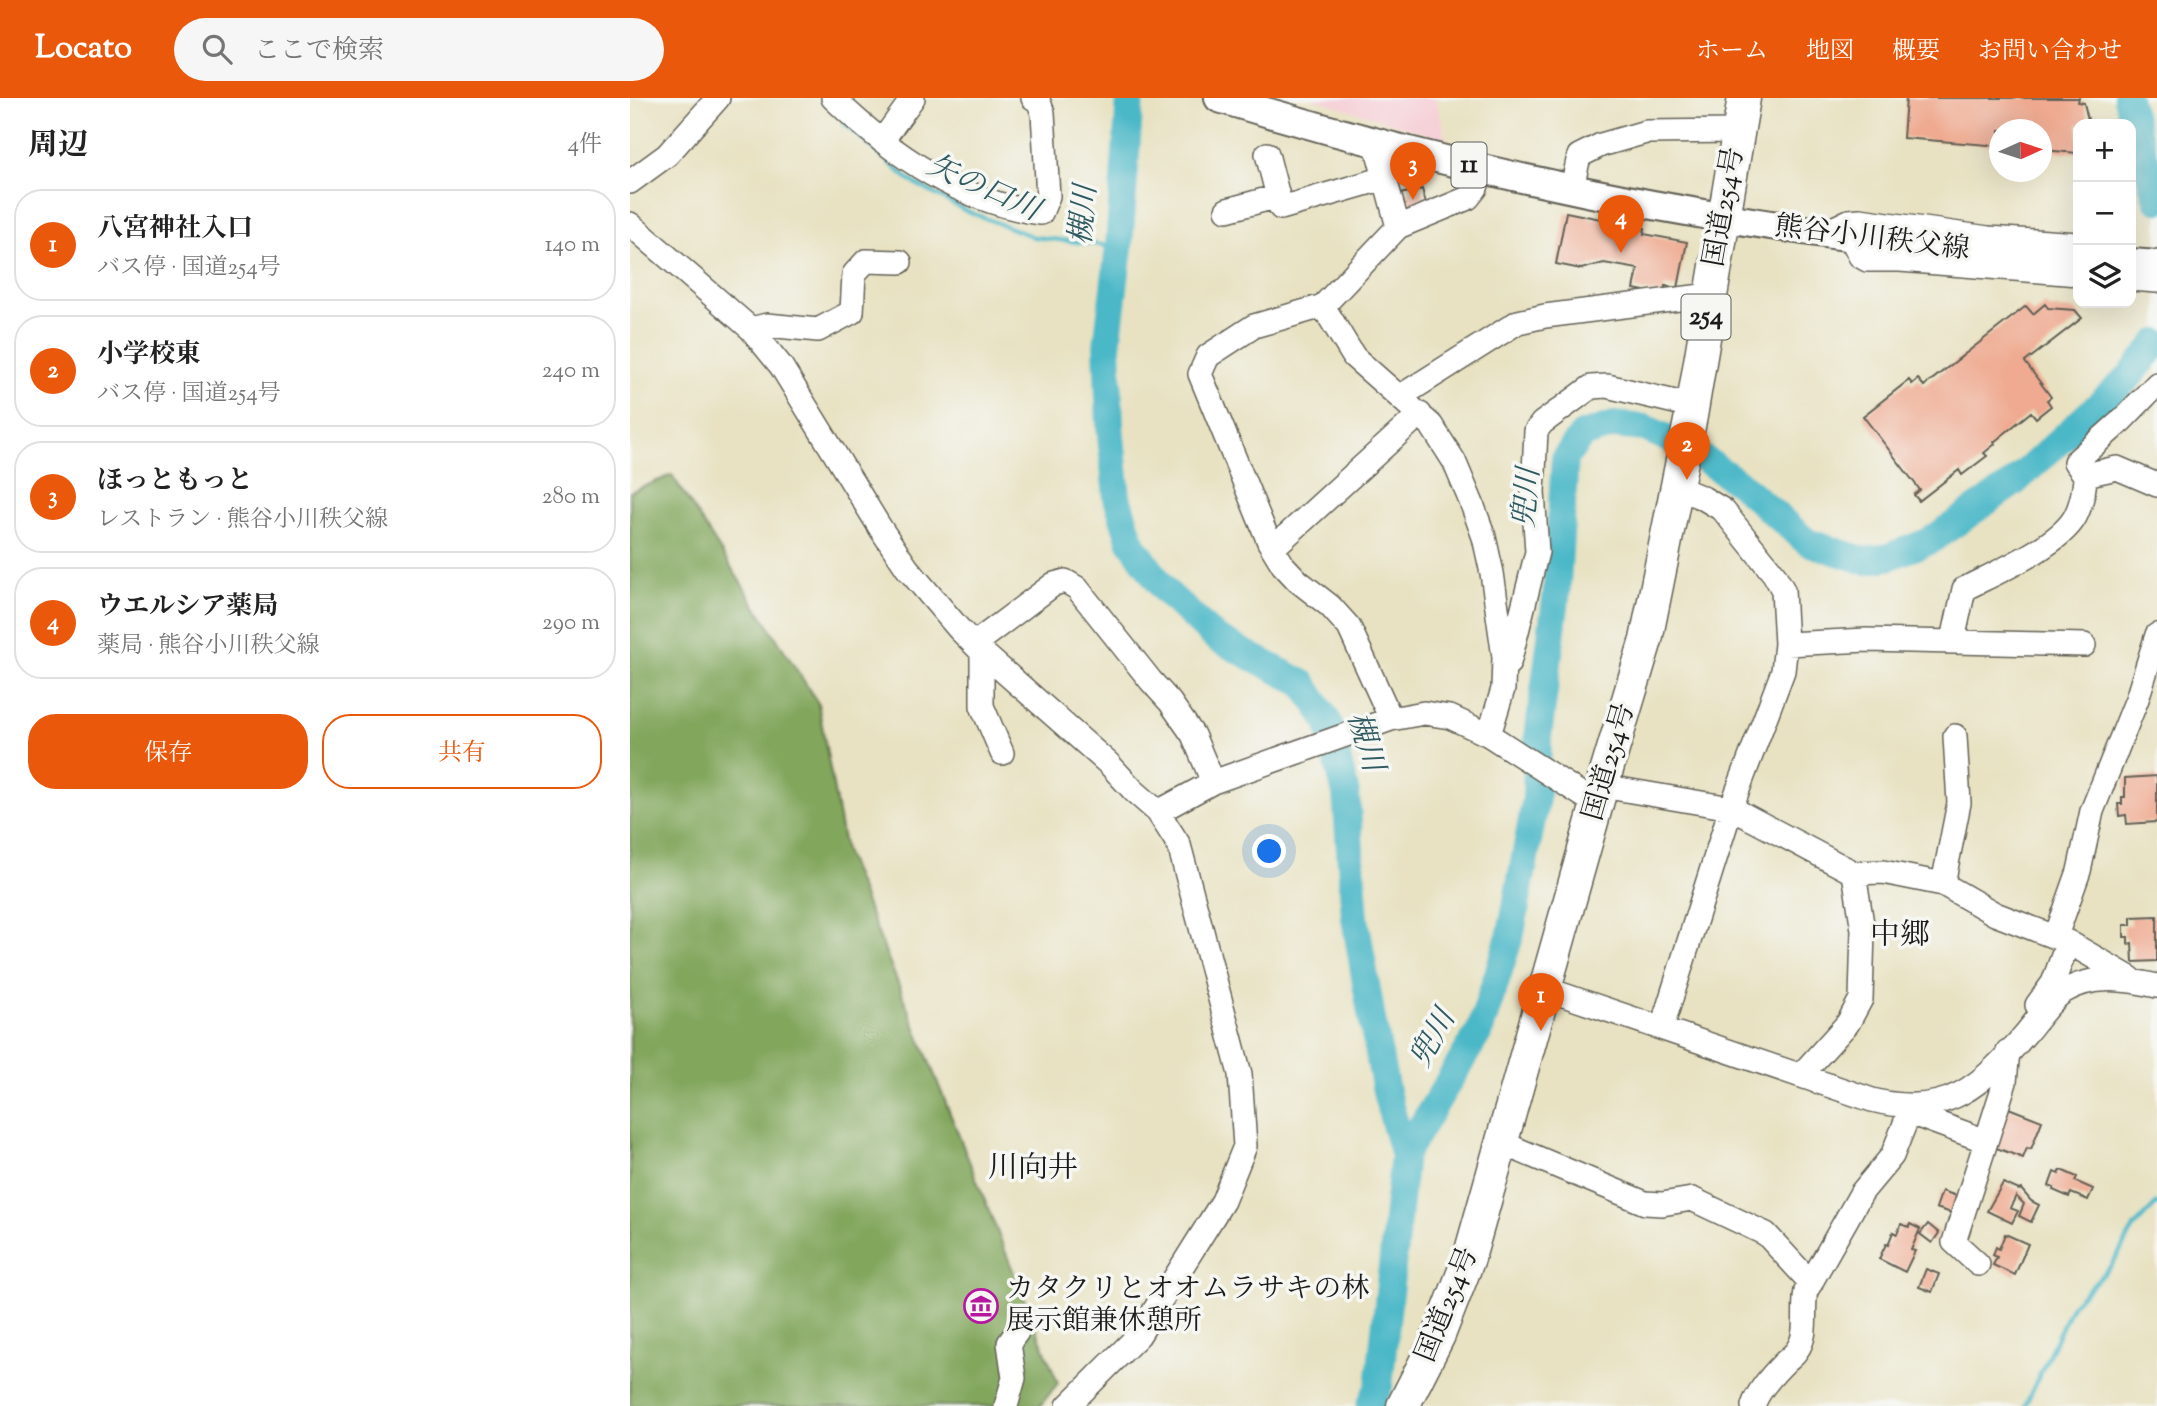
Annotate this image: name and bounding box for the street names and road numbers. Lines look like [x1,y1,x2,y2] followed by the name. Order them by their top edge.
[1452,142,1486,188] road number: 11
[1695,144,1755,270] street label: 国道254号
[1772,207,1972,271] street label: 熊谷小川秩父線
[1682,294,1730,340] road number: 254
[1574,698,1646,826] street label: 国道254号
[1407,1242,1489,1368] street label: 国道254号

